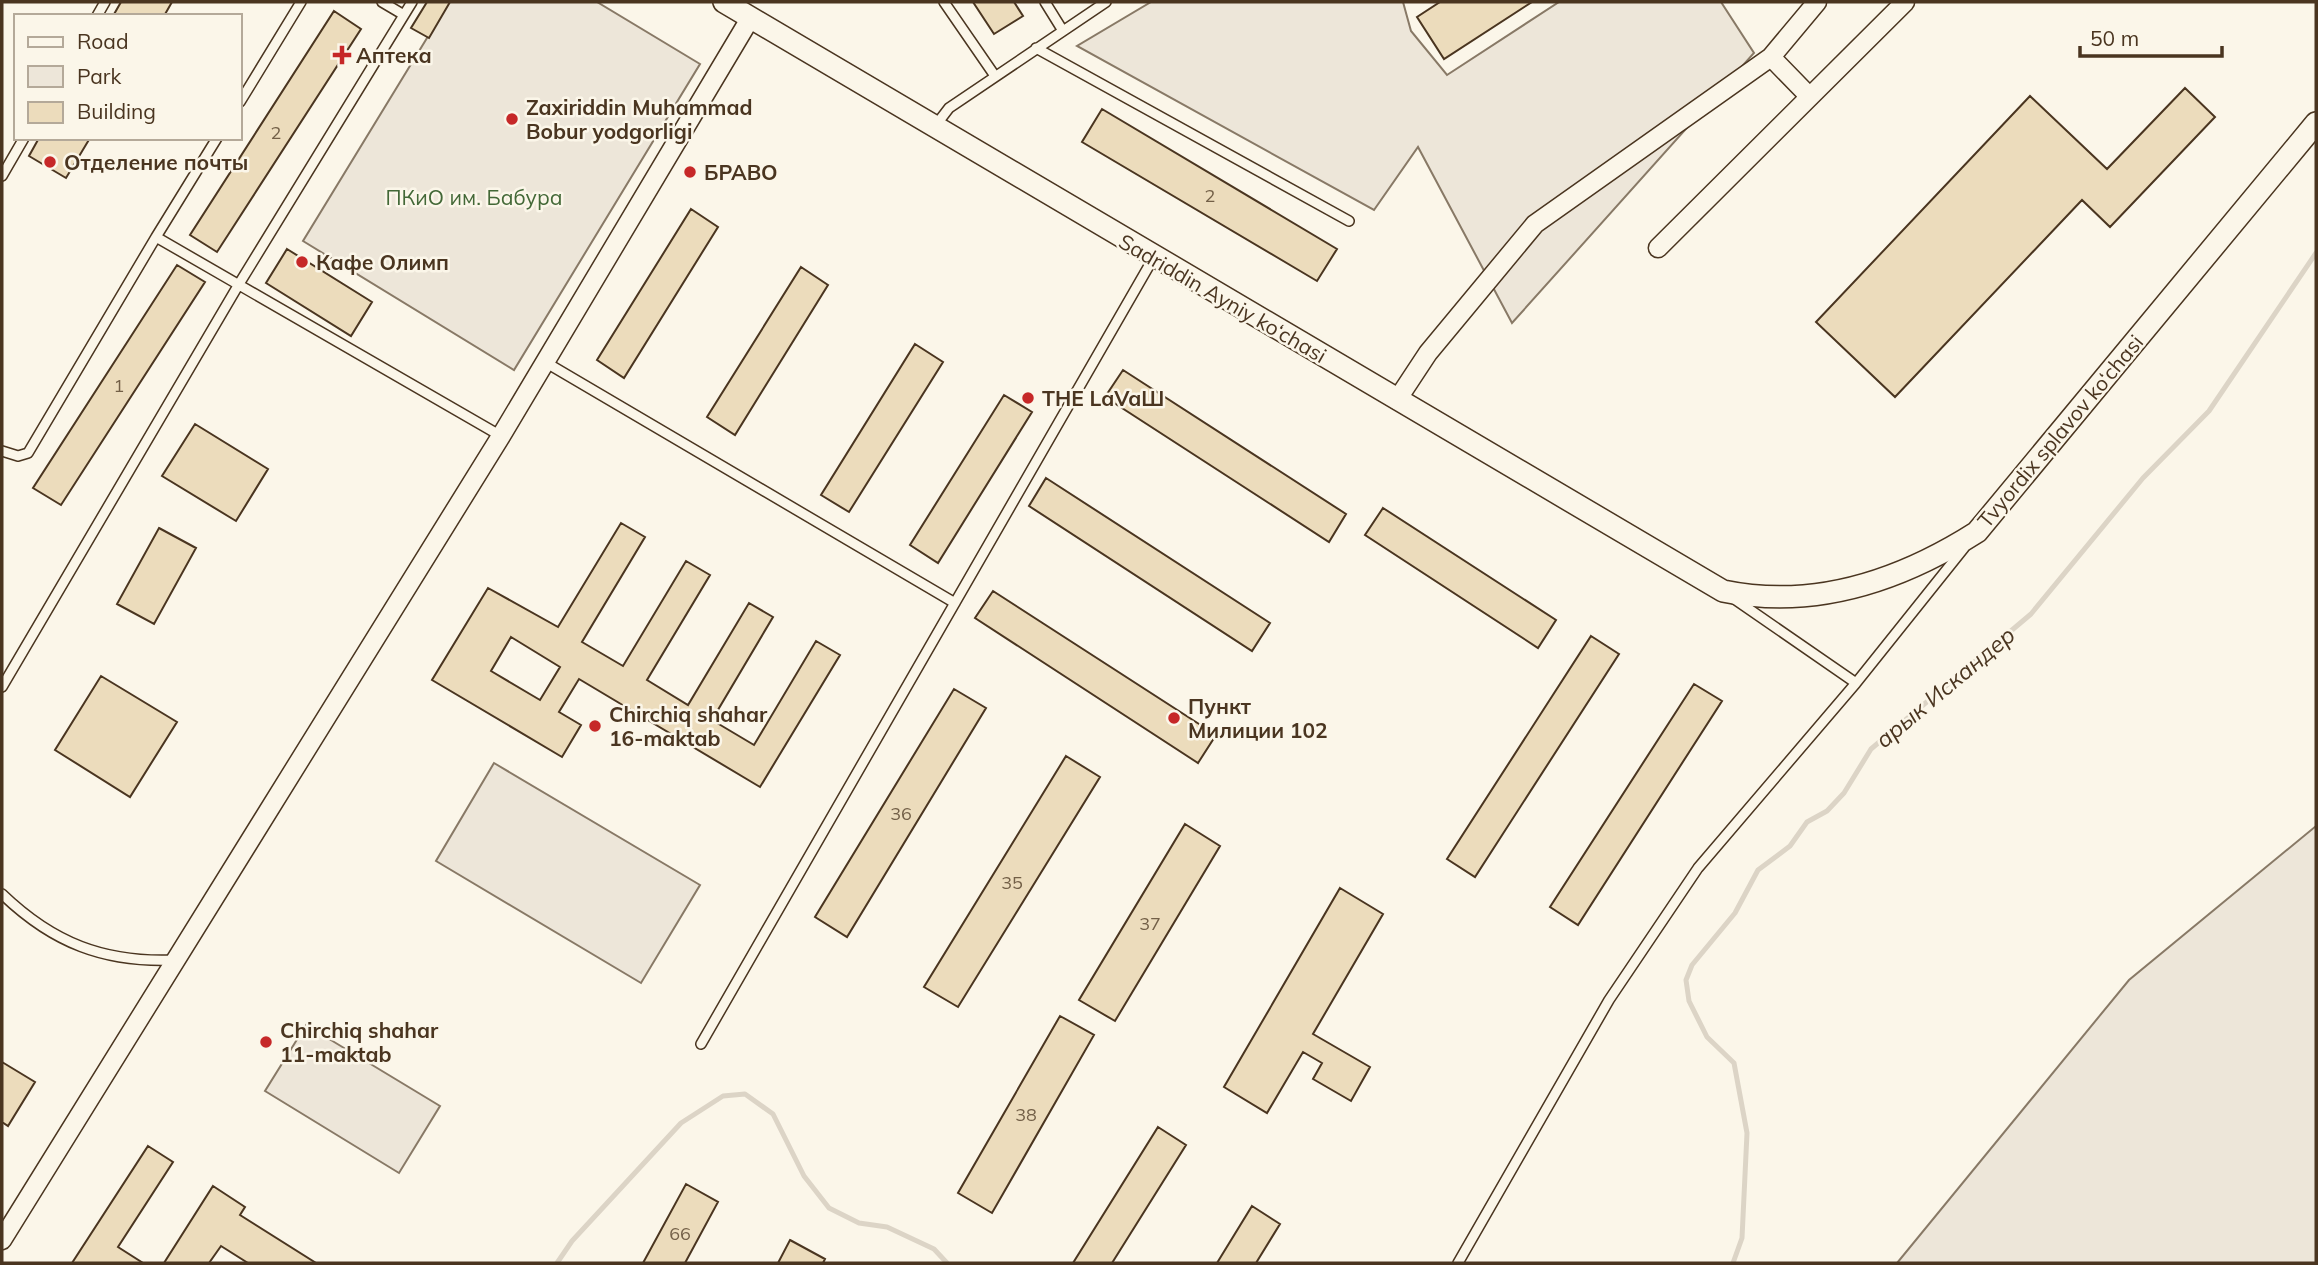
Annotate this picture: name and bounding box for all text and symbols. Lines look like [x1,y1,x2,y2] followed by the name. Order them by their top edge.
[14,14,242,140] legend
[2080,14,2222,58] scale bar
[2090,25,2139,51] text: 50 m
[77,28,128,54] text: Road
[356,42,432,68] place label: Аптека
[334,47,350,63] marker: Аптека
[77,63,121,89] text: Park
[526,94,753,144] place label: Zaxiriddin Muhammad Bobur yodgorligi
[77,98,156,124] text: Building
[504,111,520,127] marker: Zaxiriddin Muhammad Bobur yodgorligi
[271,121,281,144] house number: 2
[64,149,248,175] place label: Отделение почты
[42,154,58,170] marker: Отделение почты
[704,159,778,185] place label: БРАВО
[682,164,698,180] marker: БРАВО
[385,184,563,210] park label: ПКиО им. Бабура
[1205,184,1215,207] house number: 2
[1115,228,1331,368] street label: Sadriddin Ayniy ko‘chasi
[316,249,449,275] place label: Кафе Олимп
[294,254,310,270] marker: Кафе Олимп
[1972,329,2148,533] street label: Tvyordix splavov ko‘chasi
[114,374,124,397] house number: 1
[1042,385,1164,411] place label: THE LaVaШ
[1020,390,1036,406] marker: THE LaVaШ
[1869,620,2021,754] water label: арык Искандер
[1188,693,1328,743] place label: Пункт Милиции 102
[609,701,768,751] place label: Chirchiq shahar 16-maktab
[1166,710,1182,726] marker: Пункт Милиции 102
[587,718,603,734] marker: Chirchiq shahar 16-maktab
[890,802,912,825] house number: 36
[1001,871,1023,894] house number: 35
[1139,912,1161,935] house number: 37
[280,1017,439,1067] place label: Chirchiq shahar 11-maktab
[258,1034,274,1050] marker: Chirchiq shahar 11-maktab
[1015,1103,1037,1126] house number: 38
[669,1222,691,1245] house number: 66

